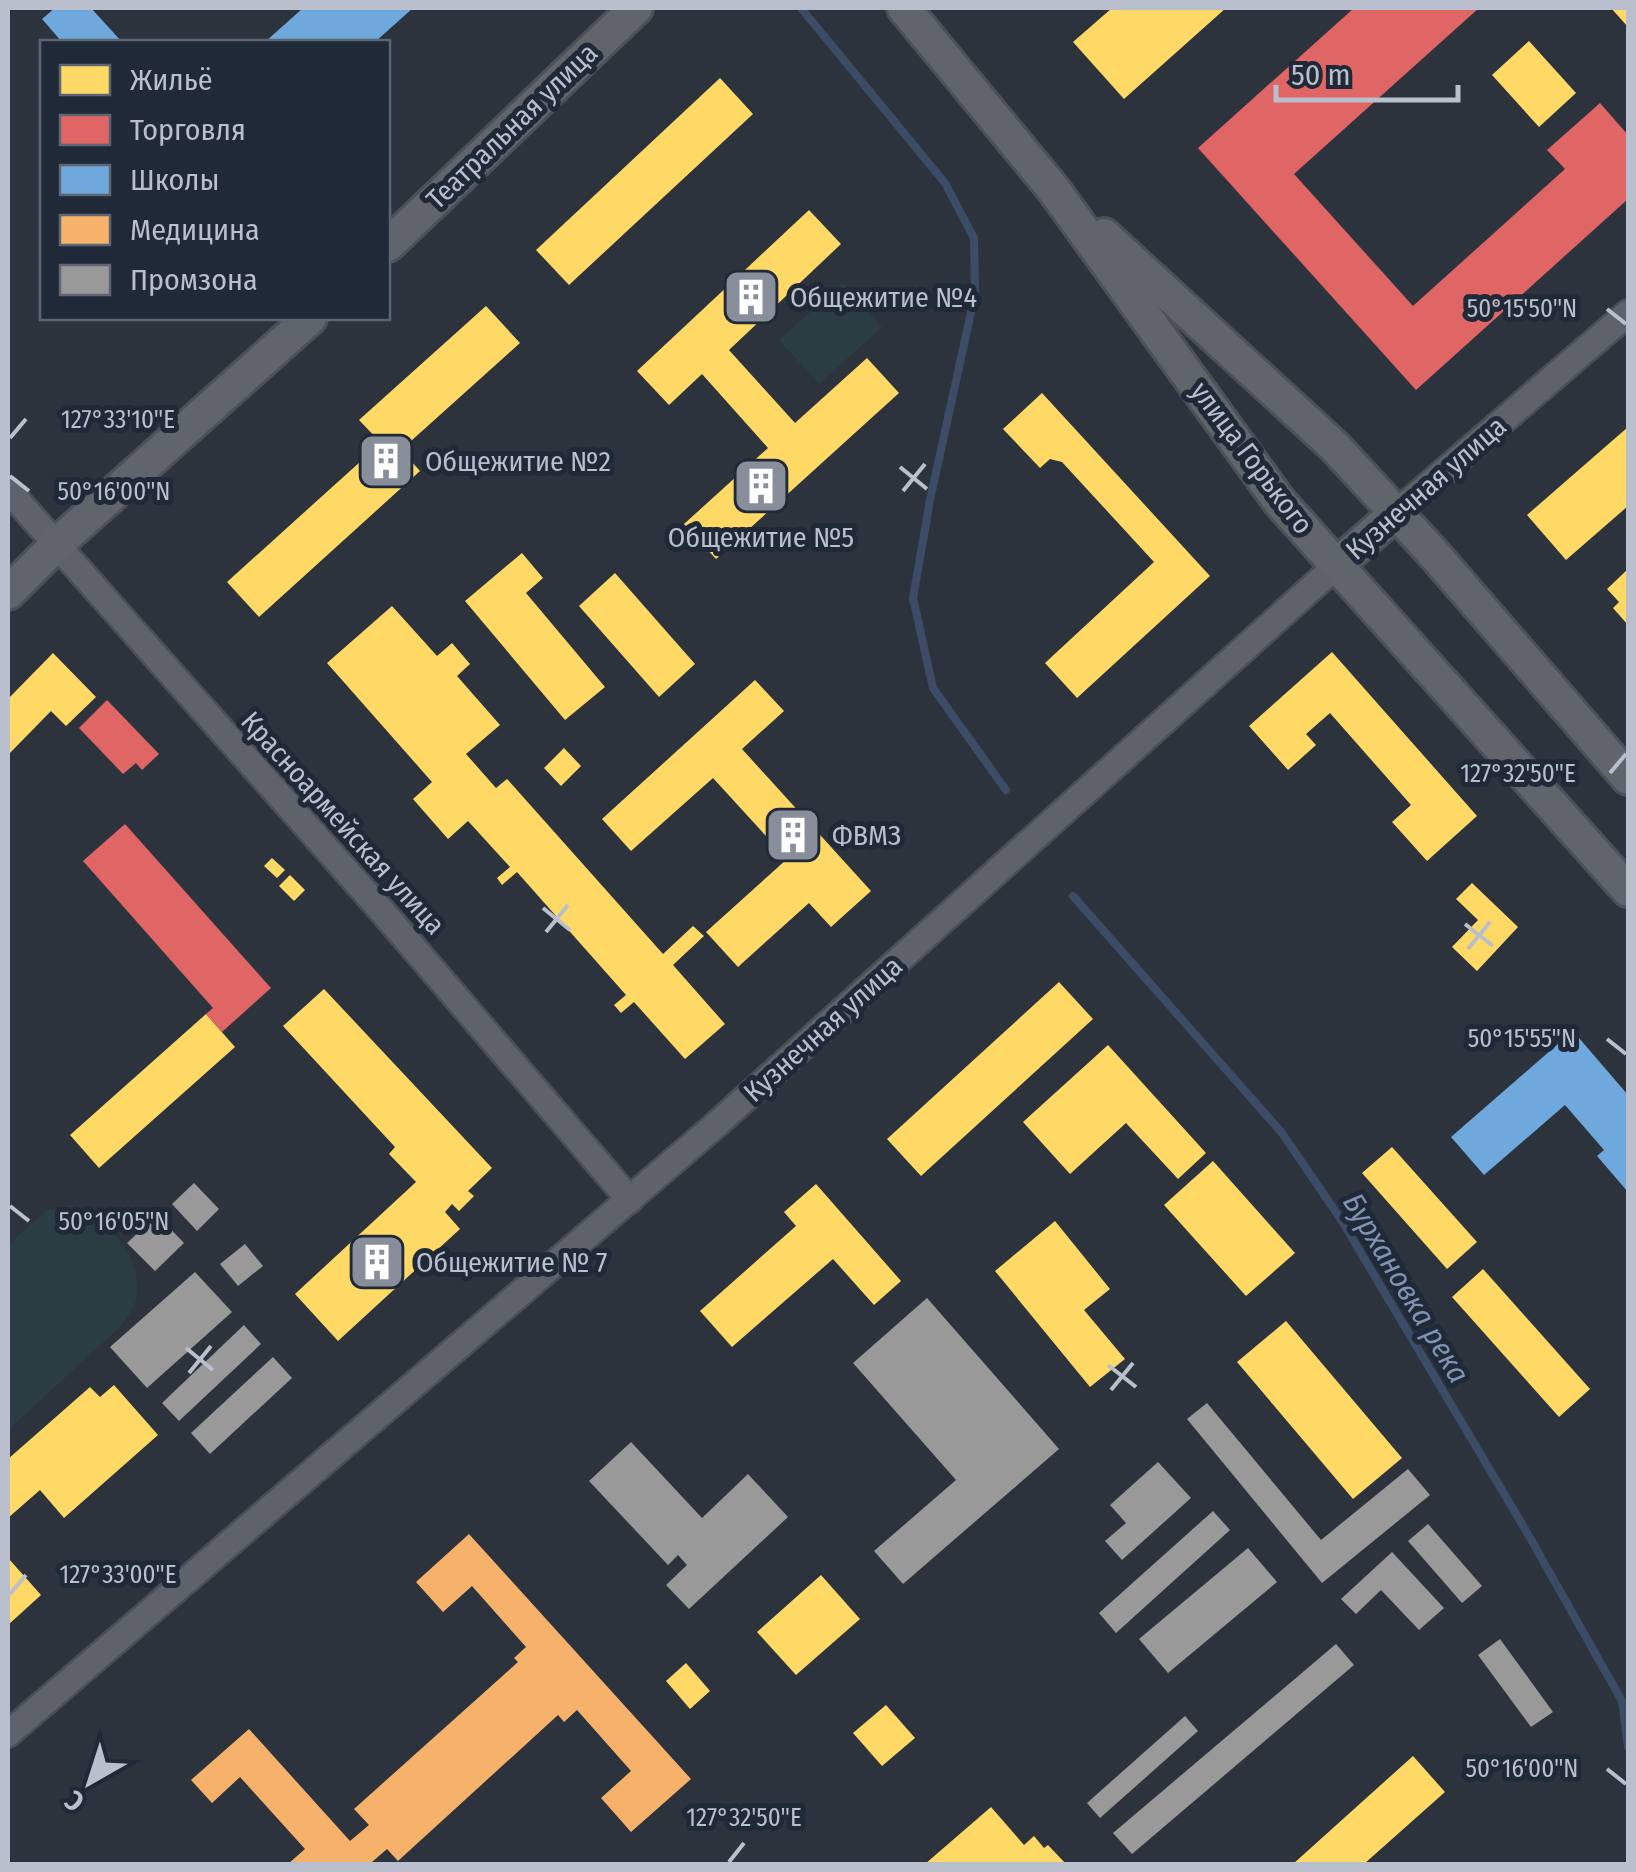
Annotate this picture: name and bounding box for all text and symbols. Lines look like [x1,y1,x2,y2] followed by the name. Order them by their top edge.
[420,36,604,216] street label: Театральная улица
[40,40,390,320] legend
[1276,40,1458,102] scale bar
[1291,57,1351,93] text: 50 m
[130,62,213,98] text: Жильё
[130,112,246,148] text: Торговля
[130,162,219,198] text: Школы
[130,212,260,248] text: Медицина
[130,262,258,298] text: Промзона
[721,267,781,327] building icon: Общежитие №4
[790,281,977,314] place label: Общежитие №4
[1467,294,1577,324] text: 50°15'50"N
[1184,375,1320,541] street label: улица Горького
[61,405,175,435] text: 127°33'10"E
[1339,410,1513,566] street label: Кузнечная улица
[356,431,416,491] building icon: Общежитие №2
[425,445,611,478] place label: Общежитие №2
[731,456,791,516] building icon: Общежитие №5
[57,477,171,507] text: 50°16'00"N
[668,521,854,554] place label: Общежитие №5
[234,705,452,941] street label: Красноармейская улица
[1460,759,1576,789] text: 127°32'50"E
[763,805,823,865] building icon: ФВМЗ
[832,819,901,852] place label: ФВМЗ
[737,949,909,1109] street label: Кузнечная улица
[1468,1024,1576,1054] text: 50°15'55"N
[1335,1186,1477,1390] water label: Бурхановка река
[58,1207,170,1237] text: 50°16'05"N
[347,1232,407,1292] building icon: Общежитие № 7
[416,1246,607,1279] place label: Общежитие № 7
[59,1560,177,1590] text: 127°33'00"E
[40,1732,140,1832] north arrow
[1465,1754,1579,1784] text: 50°16'00"N
[58,1783,91,1818] text: С
[686,1803,802,1833] text: 127°32'50"E

